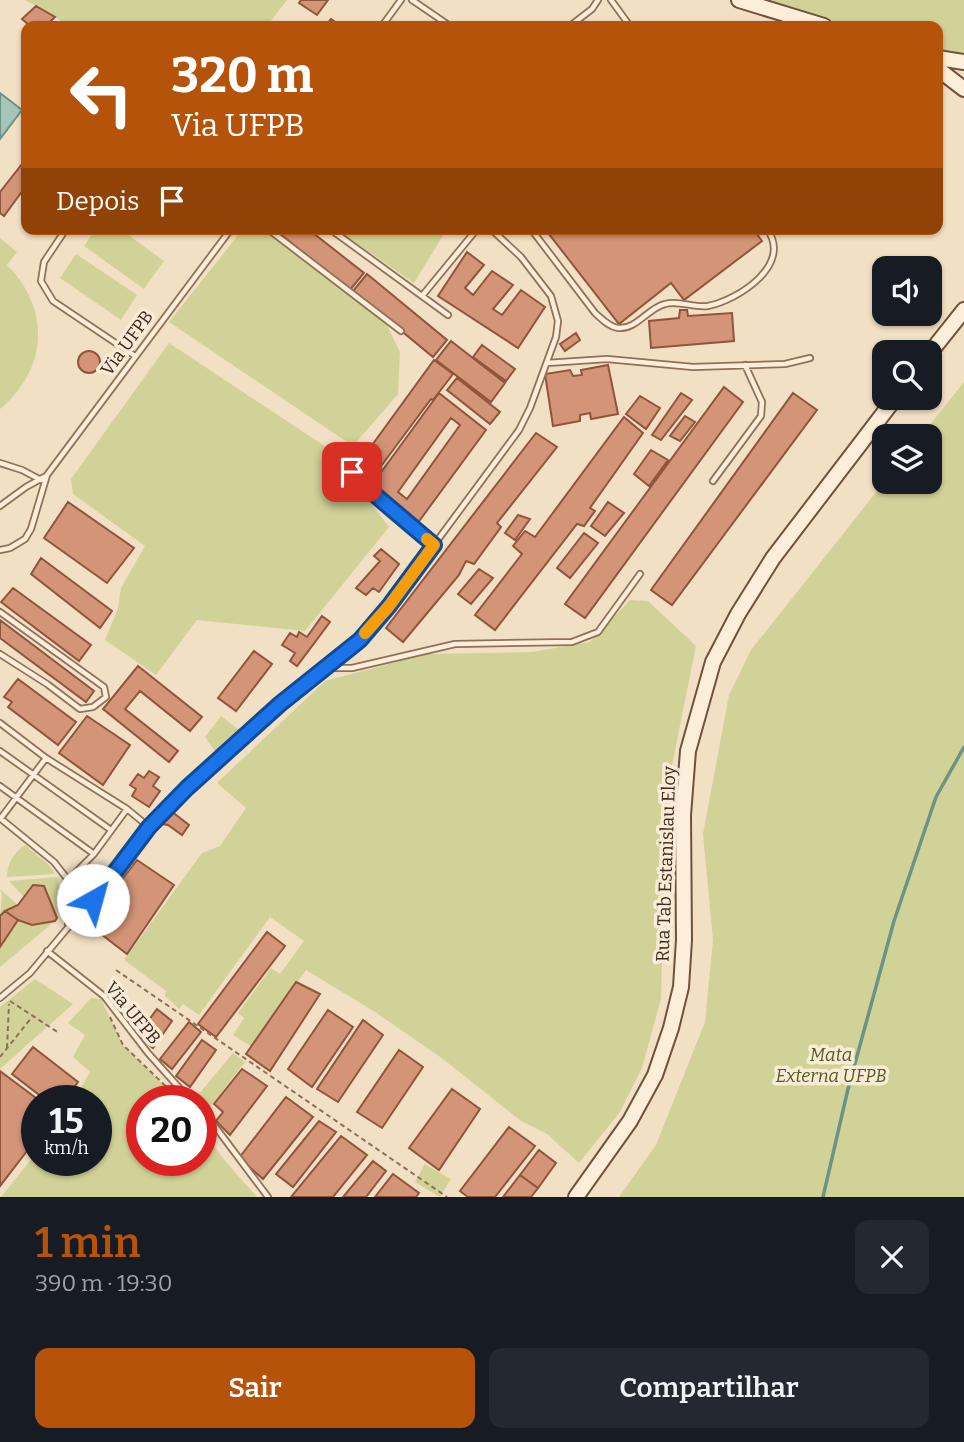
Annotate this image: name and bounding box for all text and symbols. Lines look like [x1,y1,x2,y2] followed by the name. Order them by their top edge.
[171,46,314,105] text: 320 m
[56,49,147,140] icon: left
[171,106,305,144] text: Via UFPB
[153,182,191,220] icon: arrive
[56,186,139,217] text: Depois
[872,256,942,494] map controls
[872,256,942,326] button: sound
[96,306,158,380] street label: Via UFPB
[872,340,942,410] button: search
[872,424,942,494] button: layers
[322,442,382,502] pin
[333,453,371,491] icon: arrive
[652,765,680,962] street label: Rua Tab Estanislau Eloy
[56,863,130,937] position arrow
[100,977,166,1049] street label: Via UFPB
[775,1044,887,1087] park label: Mata Externa UFPB
[126,1085,217,1176] speed limit sign: 20
[49,1100,84,1142] text: 15
[44,1137,89,1159] text: km/h
[35,1218,141,1268] text: 1 min
[855,1220,929,1294] button: close
[35,1269,172,1297] text: 390 m · 19:30
[35,1348,475,1428] button: Sair
[489,1348,929,1428] button: Compartilhar

